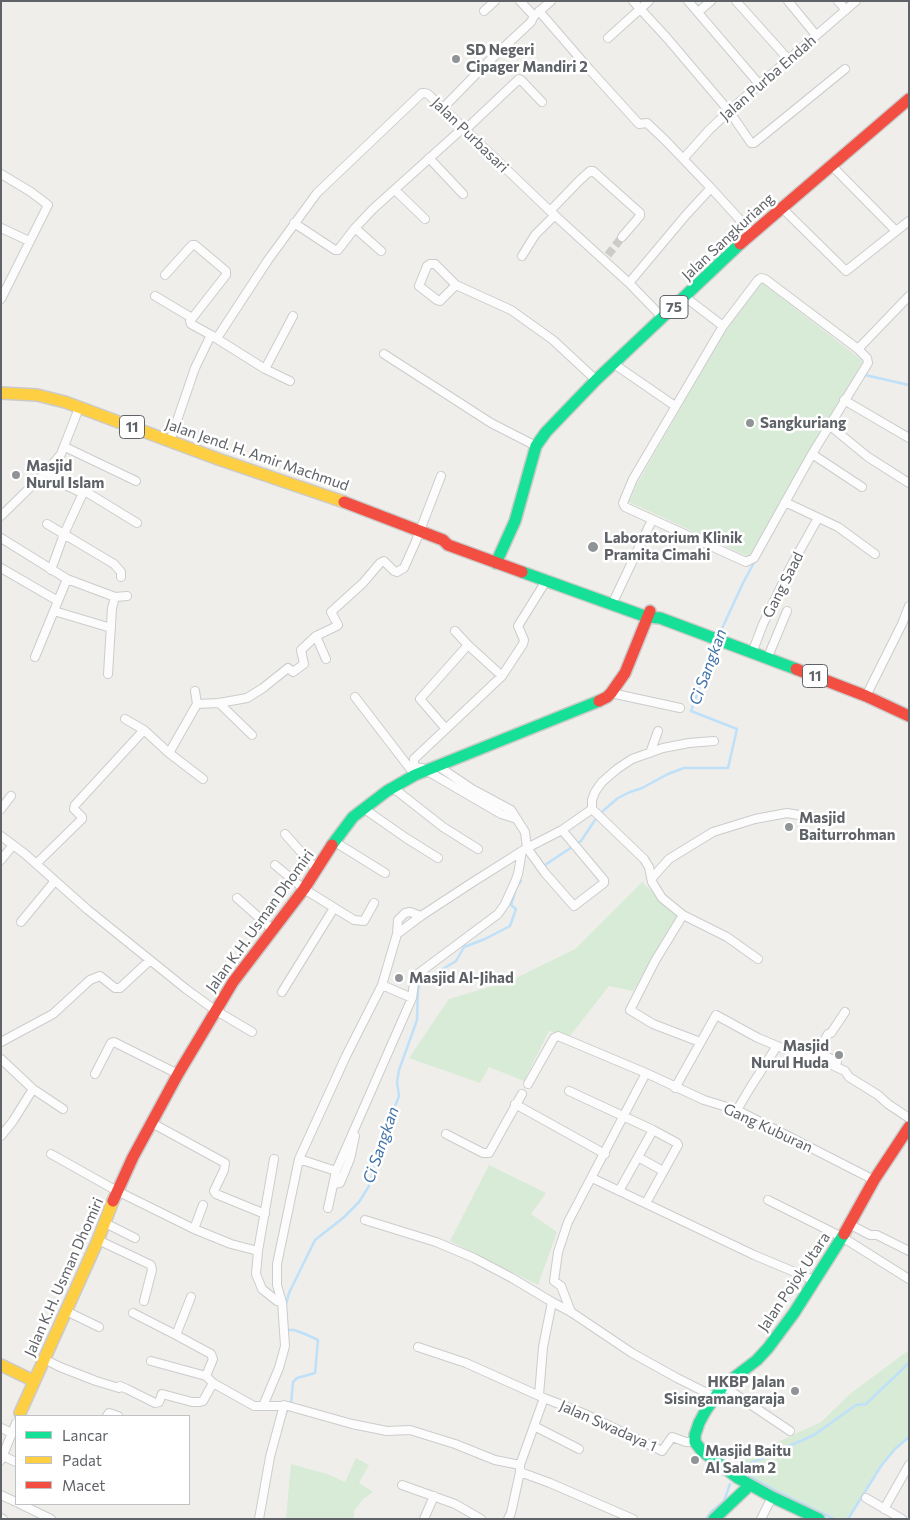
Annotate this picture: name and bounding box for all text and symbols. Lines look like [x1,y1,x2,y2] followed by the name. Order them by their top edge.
[716,31,820,125] street label: Jalan Purba Endah
[466,41,588,76] place label: SD Negeri Cipager Mandiri 2
[450,53,462,65] marker: SD Negeri Cipager Mandiri 2
[428,94,512,176] street label: Jalan Purbasari
[678,190,778,284] street label: Jalan Sangkuriang
[660,296,688,318] road number: 75
[760,414,846,432] place label: Sangkuriang
[163,415,351,495] street label: Jalan Jend. H. Amir Machmud
[120,416,144,438] road number: 11
[744,417,756,429] marker: Sangkuriang
[26,457,104,492] place label: Masjid Nurul Islam
[10,469,22,481] marker: Masjid Nurul Islam
[604,529,743,564] place label: Laboratorium Klinik Pramita Cimahi
[586,540,600,554] marker: Laboratorium Klinik Pramita Cimahi
[759,549,807,621] street label: Gang Saad
[685,626,731,708] water label: Ci Sangkan
[802,664,828,688] road number: 11
[799,809,895,844] place label: Masjid Baiturrohman
[783,821,795,833] marker: Masjid Baiturrohman
[202,846,318,996] street label: Jalan K.H. Usman Dhomiri
[409,969,514,987] place label: Masjid Al-Jihad
[393,972,405,984] marker: Masjid Al-Jihad
[751,1037,829,1072] place label: Masjid Nurul Huda
[833,1049,845,1061] marker: Masjid Nurul Huda
[721,1100,815,1156] street label: Gang Kuburan
[359,1104,403,1186] water label: Ci Sangkan
[21,1195,107,1359] street label: Jalan K.H. Usman Dhomiri
[754,1229,834,1335] street label: Jalan Pojok Utara
[664,1373,785,1408] place label: HKBP Jalan Sisingamangaraja
[789,1385,801,1397] marker: HKBP Jalan Sisingamangaraja
[557,1397,659,1455] street label: Jalan Swadaya 1
[15,1415,190,1505] legend
[62,1426,108,1444] text: Lancar
[705,1442,791,1477] place label: Masjid Baitu Al Salam 2
[62,1451,102,1469] text: Padat
[689,1454,701,1466] marker: Masjid Baitu Al Salam 2
[62,1476,105,1494] text: Macet

